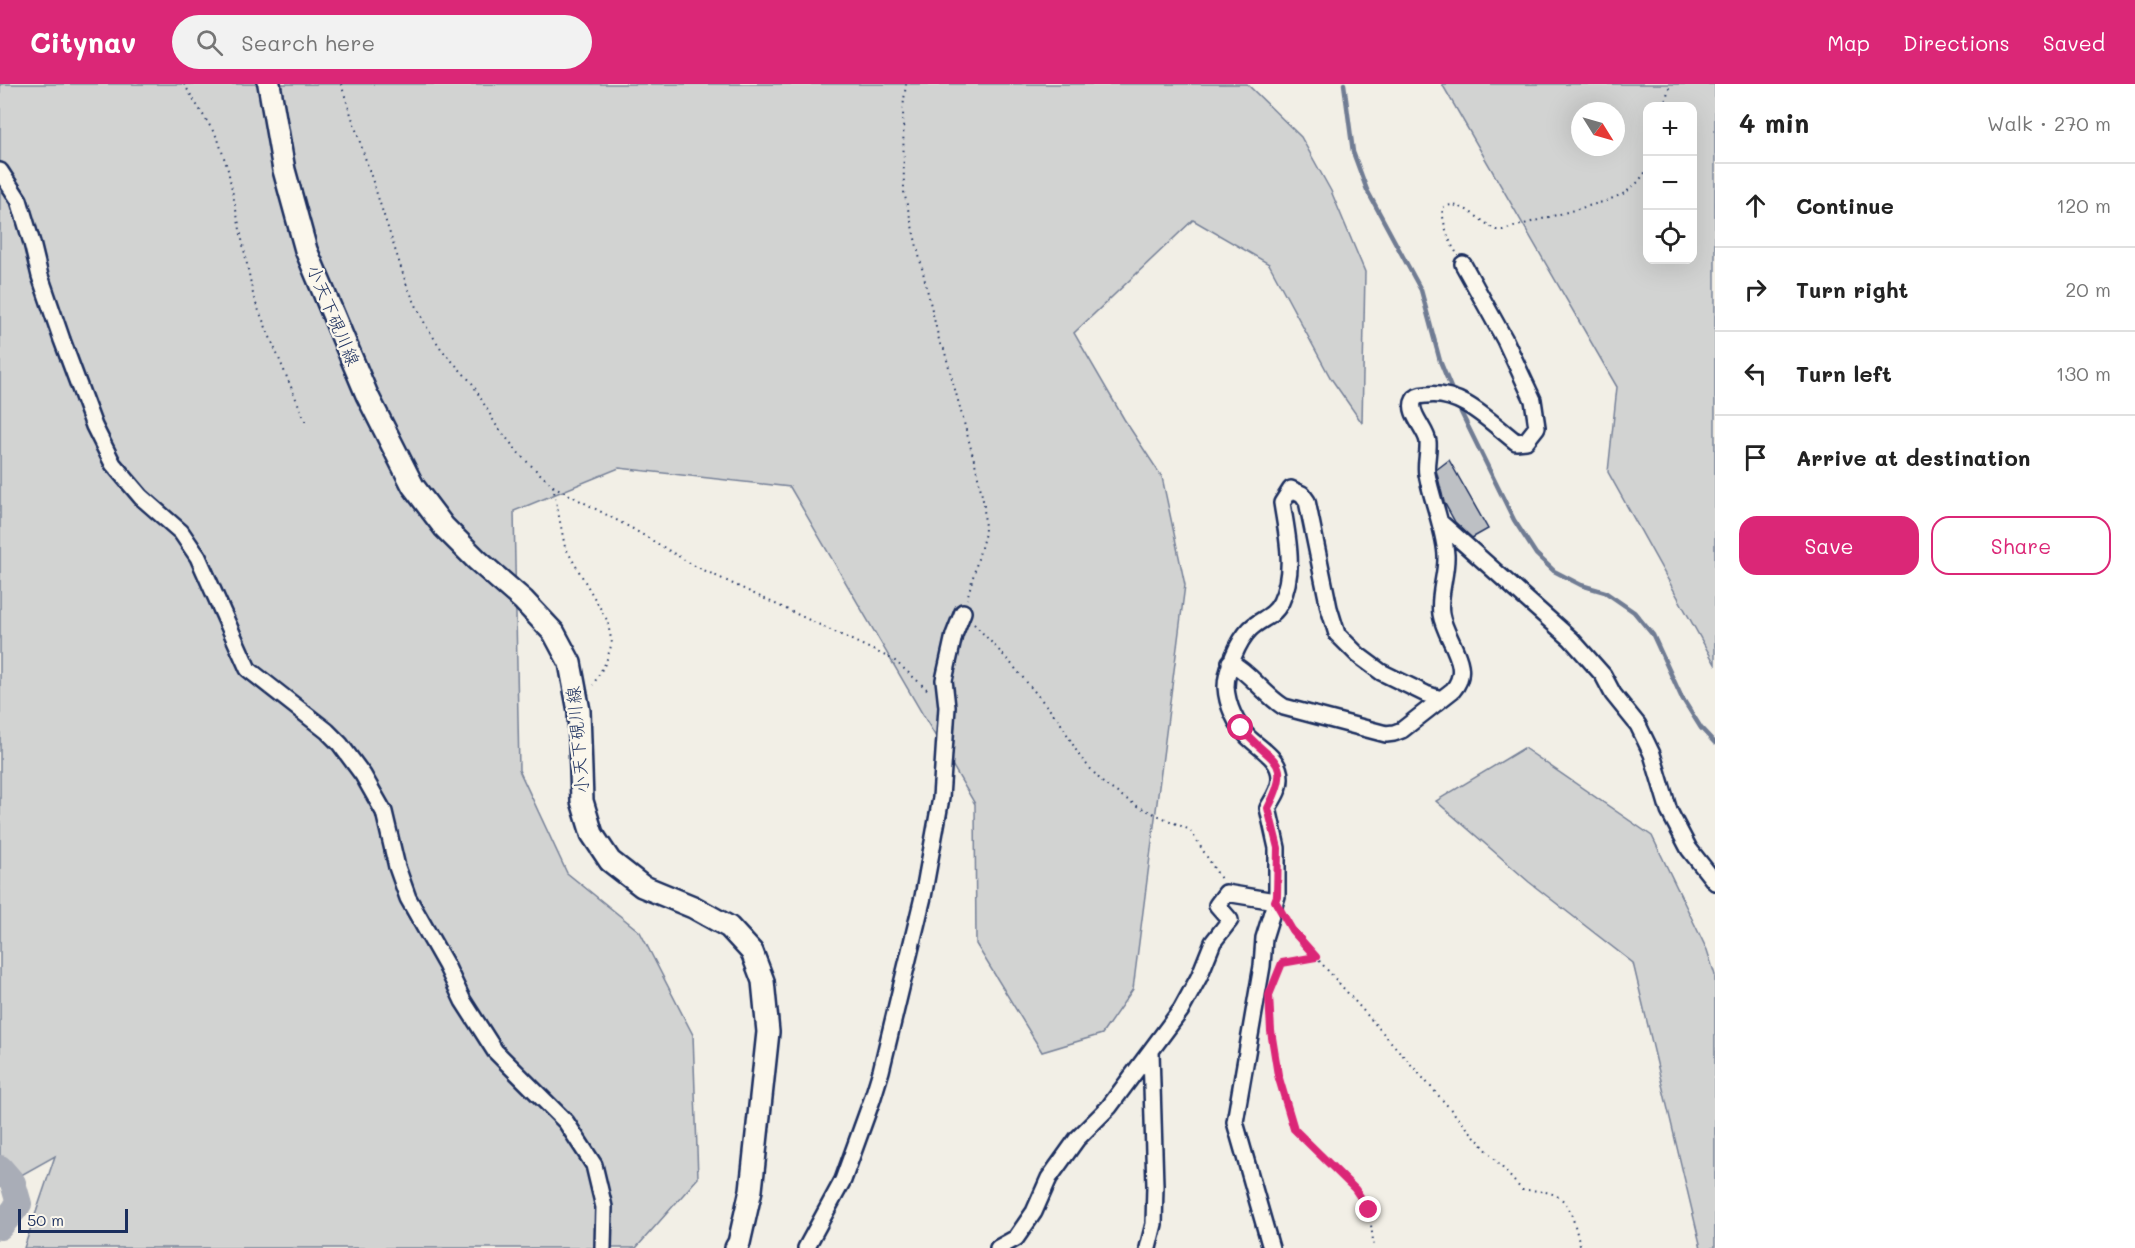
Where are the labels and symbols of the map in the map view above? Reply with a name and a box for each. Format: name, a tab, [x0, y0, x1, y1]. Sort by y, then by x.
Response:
north arrow	[1571, 102, 1625, 156]
street label: 小天下硯川線	[302, 261, 366, 369]
street label: 小天下硯川線	[560, 685, 594, 795]
route start	[1227, 714, 1253, 740]
route end	[1355, 1196, 1381, 1222]
scale bar	[18, 1206, 128, 1234]

